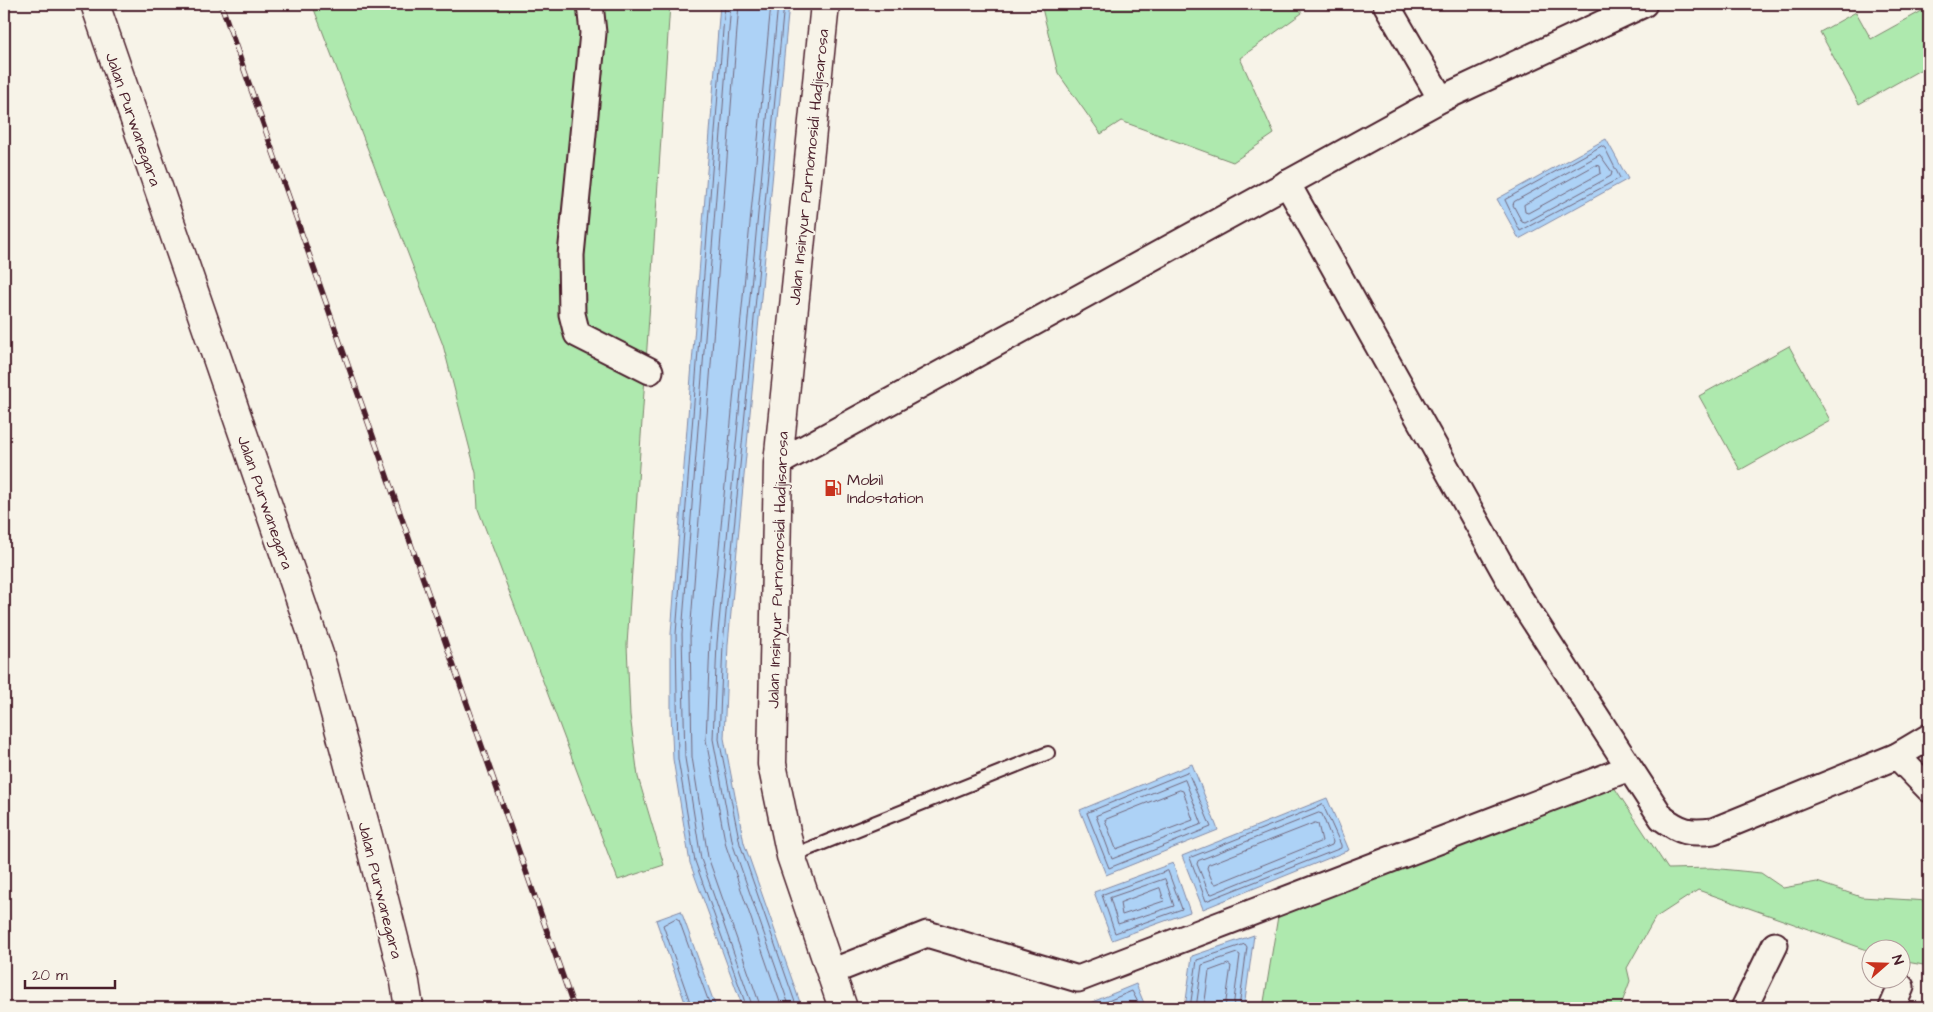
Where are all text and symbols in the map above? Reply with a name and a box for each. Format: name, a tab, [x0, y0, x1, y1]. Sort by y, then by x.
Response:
street label: Jalan Insinyur Purnomosidi Hadjisarosa	[784, 28, 835, 306]
street label: Jalan Purwanegara	[99, 50, 166, 189]
street label: Jalan Insinyur Purnomosidi Hadjisarosa	[762, 431, 795, 709]
street label: Jalan Purwanegara	[231, 433, 298, 572]
place label: Mobil Indostation	[847, 469, 923, 509]
fuel station icon: Mobil Indostation	[823, 478, 843, 498]
street label: Jalan Purwanegara	[351, 820, 408, 961]
north arrow	[1860, 940, 1910, 990]
text: N	[1886, 952, 1908, 968]
scale bar	[25, 957, 115, 989]
text: 20 m	[32, 965, 68, 986]

